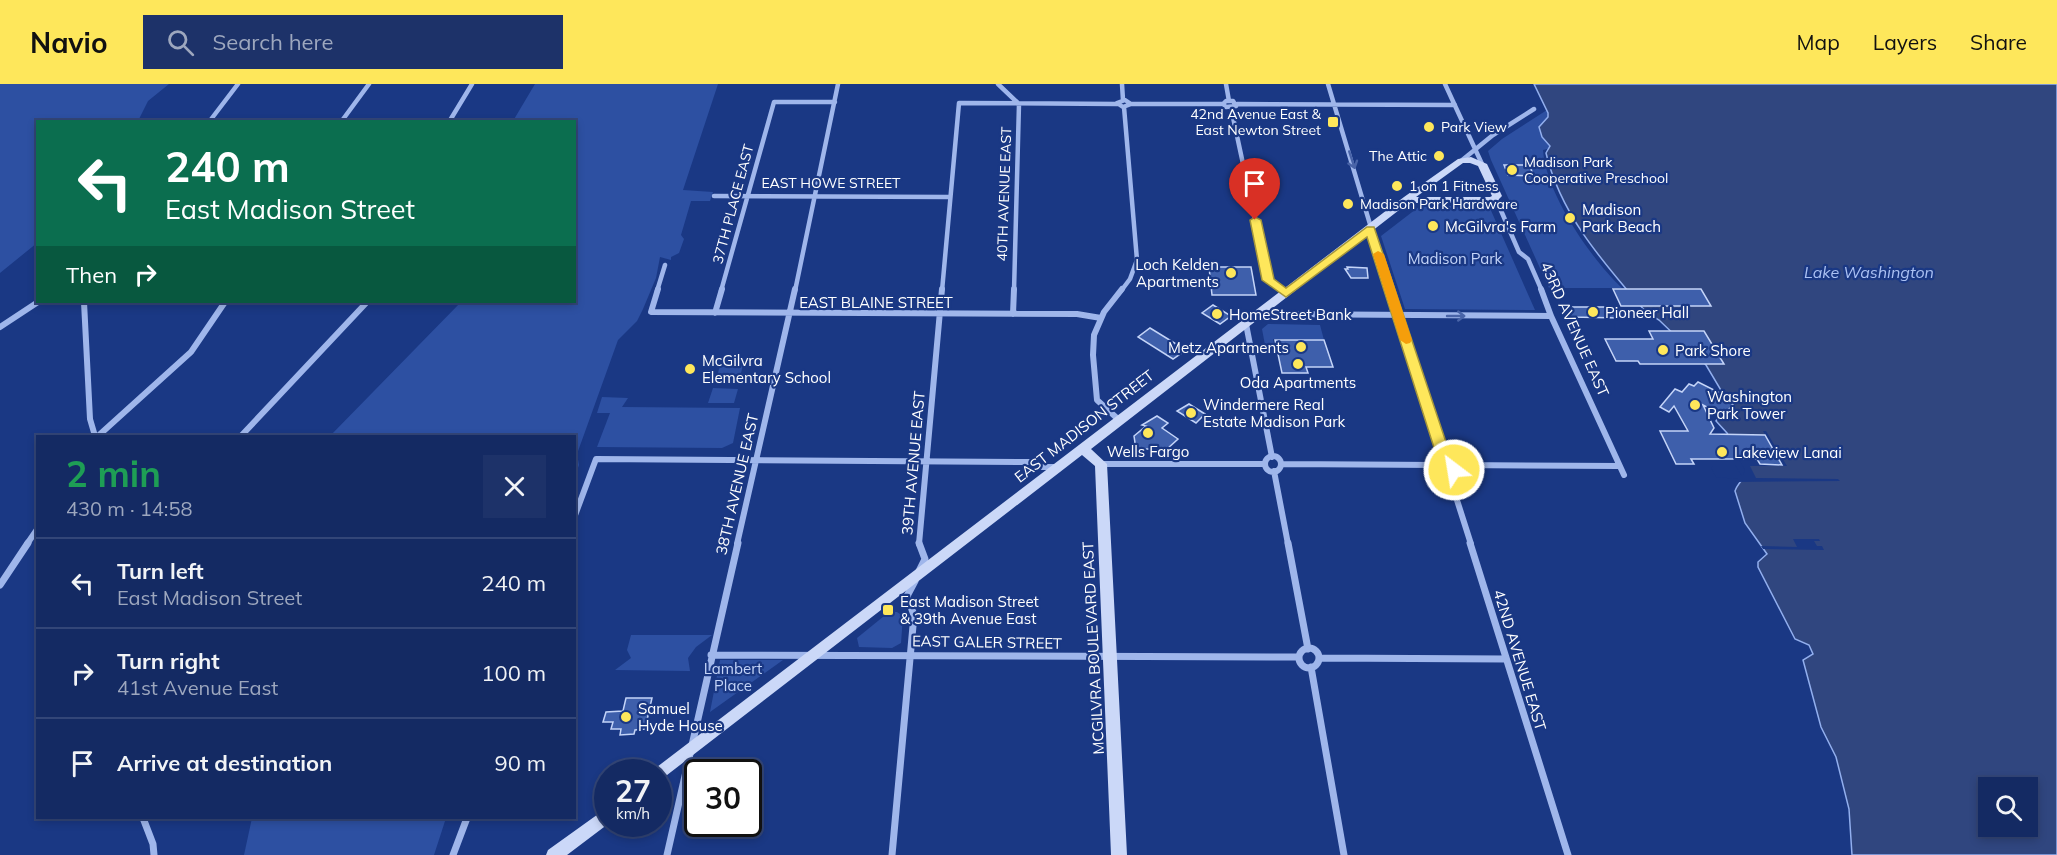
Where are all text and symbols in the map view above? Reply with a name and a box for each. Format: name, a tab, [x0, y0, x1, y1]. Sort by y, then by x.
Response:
search box	[143, 15, 563, 69]
text: Navio	[30, 25, 107, 60]
icon: search	[164, 26, 197, 59]
text: Search here	[212, 28, 333, 56]
text: Map	[1797, 29, 1840, 55]
text: Layers	[1873, 29, 1937, 55]
text: Share	[1970, 29, 2027, 55]
place label: 42nd Avenue East & East Newton Street	[1190, 105, 1322, 139]
marker: 42nd Avenue East & East Newton Street	[1326, 115, 1340, 129]
place label: Park View	[1441, 118, 1507, 136]
marker: Park View	[1422, 120, 1436, 134]
street label: 40TH AVENUE EAST	[993, 126, 1015, 262]
text: 240 m	[165, 140, 290, 193]
street label: 37TH PLACE EAST	[708, 142, 758, 266]
icon: left	[66, 144, 144, 222]
place label: The Attic	[1369, 147, 1427, 165]
marker: The Attic	[1432, 149, 1446, 163]
one-way arrow	[1347, 150, 1358, 169]
place label: Madison Park Cooperative Preschool	[1524, 153, 1668, 187]
pin	[1229, 158, 1280, 220]
marker: Madison Park Cooperative Preschool	[1505, 163, 1519, 177]
icon: arrive	[1238, 167, 1271, 200]
street label: EAST HOWE STREET	[761, 174, 901, 192]
place label: 1 on 1 Fitness	[1409, 177, 1499, 195]
marker: 1 on 1 Fitness	[1390, 179, 1404, 193]
text: East Madison Street	[165, 192, 415, 226]
place label: Madison Park Hardware	[1360, 195, 1518, 213]
marker: Madison Park Hardware	[1341, 197, 1355, 211]
place label: Madison Park Beach	[1582, 200, 1661, 236]
marker: Madison Park Beach	[1563, 211, 1577, 225]
place label: McGilvra's Farm	[1445, 217, 1556, 236]
marker: McGilvra's Farm	[1426, 219, 1440, 233]
park label: Madison Park	[1408, 249, 1503, 268]
place label: Loch Kelden Apartments	[1135, 255, 1219, 291]
icon: right	[129, 258, 162, 291]
street label: 43RD AVENUE EAST	[1537, 259, 1613, 399]
text: Then	[66, 261, 117, 289]
water label: Lake Washington	[1804, 262, 1934, 282]
marker: Loch Kelden Apartments	[1224, 266, 1238, 280]
street label: EAST BLAINE STREET	[799, 293, 953, 312]
place label: Pioneer Hall	[1605, 303, 1689, 322]
place label: HomeStreet Bank	[1229, 305, 1352, 324]
marker: Pioneer Hall	[1586, 305, 1600, 319]
marker: HomeStreet Bank	[1210, 307, 1224, 321]
one-way arrow	[1446, 310, 1466, 321]
place label: Metz Apartments	[1168, 338, 1289, 357]
marker: Metz Apartments	[1294, 340, 1308, 354]
place label: Park Shore	[1675, 341, 1751, 360]
marker: Park Shore	[1656, 343, 1670, 357]
place label: McGilvra Elementary School	[702, 351, 831, 387]
marker: Oda Apartments	[1291, 357, 1305, 371]
marker: McGilvra Elementary School	[683, 362, 697, 376]
street label: EAST MADISON STREET	[1010, 366, 1158, 486]
place label: Oda Apartments	[1240, 373, 1356, 392]
place label: Washington Park Tower	[1707, 387, 1792, 423]
street label: 39TH AVENUE EAST	[897, 390, 929, 536]
place label: Windermere Real Estate Madison Park	[1203, 395, 1346, 431]
marker: Washington Park Tower	[1688, 398, 1702, 412]
marker: Windermere Real Estate Madison Park	[1184, 406, 1198, 420]
street label: 38TH AVENUE EAST	[711, 411, 763, 557]
marker: Wells Fargo	[1141, 426, 1155, 440]
position arrow	[1422, 438, 1486, 502]
place label: Wells Fargo	[1107, 442, 1189, 461]
place label: Lakeview Lanai	[1734, 443, 1842, 462]
marker: Lakeview Lanai	[1715, 445, 1729, 459]
text: 2 min	[66, 451, 161, 496]
button: close	[483, 455, 546, 518]
text: 430 m · 14:58	[66, 496, 192, 521]
street label: MCGILVRA BOULEVARD EAST	[1078, 541, 1108, 755]
text: Turn left	[117, 557, 204, 585]
icon: left	[66, 567, 99, 600]
text: 240 m	[481, 569, 546, 597]
text: East Madison Street	[117, 585, 302, 610]
street label: 42ND AVENUE EAST	[1490, 587, 1550, 733]
place label: East Madison Street & 39th Avenue East	[900, 592, 1039, 628]
marker: East Madison Street & 39th Avenue East	[881, 603, 895, 617]
street label: EAST GALER STREET	[912, 631, 1062, 653]
text: Turn right	[117, 647, 220, 675]
icon: right	[66, 657, 99, 690]
text: 100 m	[481, 659, 546, 687]
park label: Lambert Place	[704, 659, 762, 695]
text: 41st Avenue East	[117, 675, 278, 700]
place label: Samuel Hyde House	[638, 699, 723, 735]
marker: Samuel Hyde House	[619, 710, 633, 724]
icon: arrive	[66, 747, 99, 780]
text: Arrive at destination	[117, 749, 332, 777]
text: 90 m	[495, 749, 546, 777]
speed limit sign: 30	[684, 759, 762, 837]
text: 27	[615, 772, 651, 810]
map controls	[1978, 777, 2038, 837]
button: search	[1978, 777, 2038, 837]
text: km/h	[616, 804, 650, 823]

